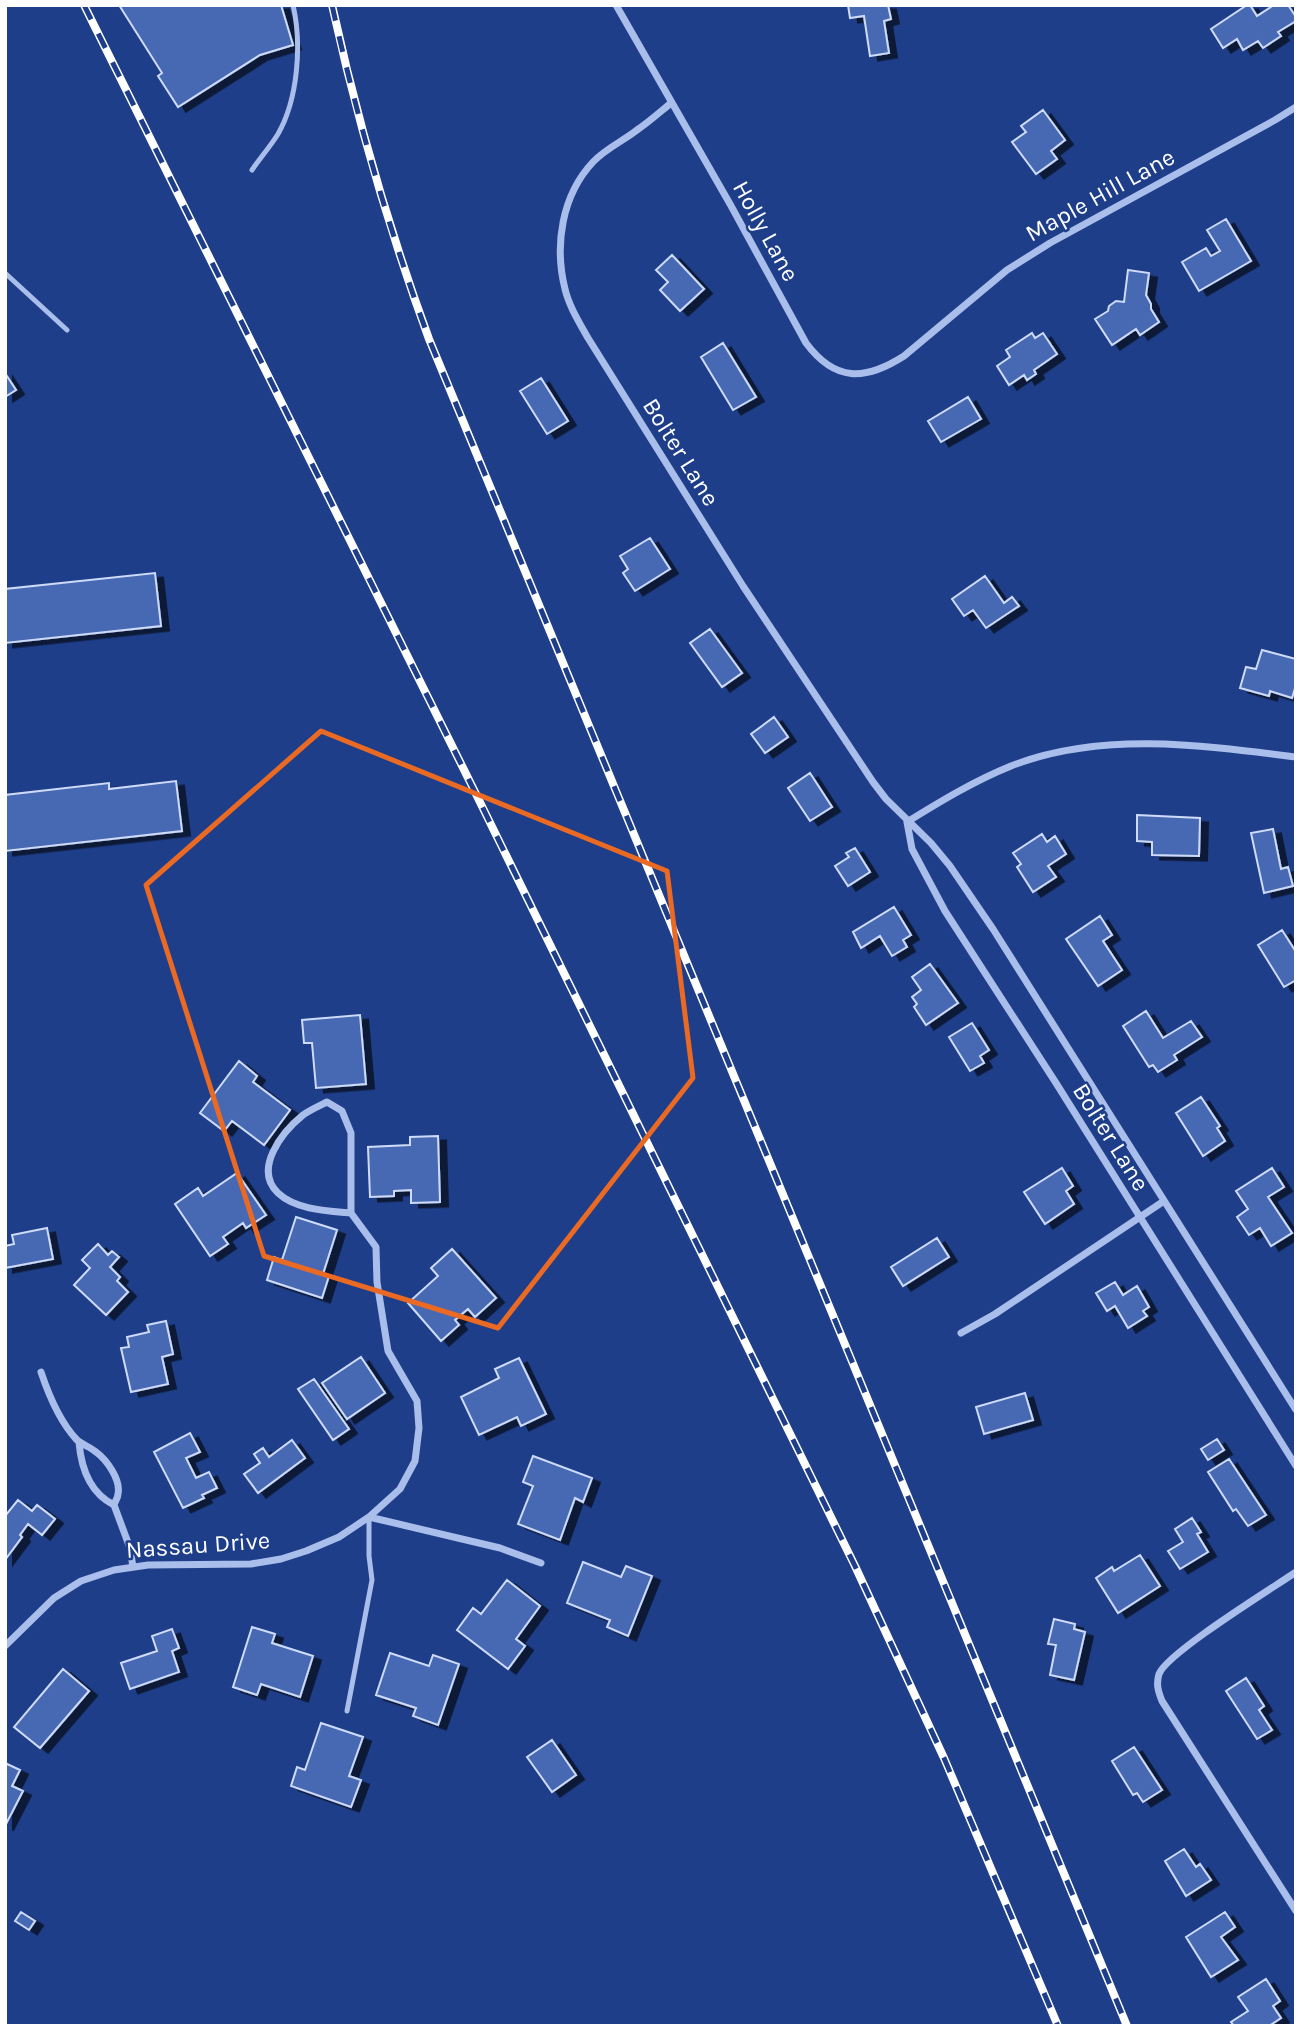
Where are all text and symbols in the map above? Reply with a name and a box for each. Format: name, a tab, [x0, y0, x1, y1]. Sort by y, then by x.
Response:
street label: Maple Hill Lane	[1021, 143, 1179, 247]
street label: Holly Lane	[727, 176, 805, 286]
street label: Bolter Lane	[637, 393, 725, 511]
street label: Bolter Lane	[1067, 1078, 1155, 1196]
street label: Nassau Drive	[125, 1526, 271, 1564]

